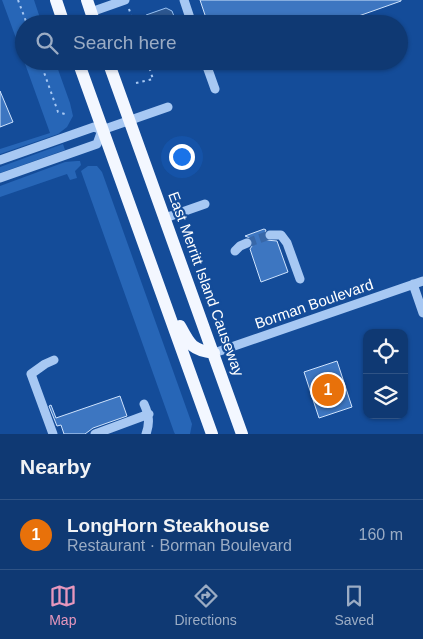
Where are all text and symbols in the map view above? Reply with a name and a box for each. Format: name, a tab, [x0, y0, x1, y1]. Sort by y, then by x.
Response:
search box	[15, 15, 408, 70]
icon: search	[33, 29, 61, 57]
text: Search here	[73, 32, 177, 53]
your location	[169, 144, 195, 170]
street label: East Merritt Island Causeway	[165, 189, 248, 379]
street label: Borman Boulevard	[252, 275, 375, 332]
map controls	[363, 329, 408, 419]
button: locate	[363, 329, 408, 374]
pin: 1	[312, 371, 344, 409]
button: layers	[363, 374, 408, 419]
text: Nearby	[20, 455, 91, 478]
text: LongHorn Steakhouse	[67, 515, 270, 536]
text: 1	[32, 526, 40, 543]
text: 160 m	[359, 526, 403, 543]
text: Restaurant · Borman Boulevard	[67, 537, 292, 554]
tab: Map	[49, 582, 77, 628]
tab: Directions	[175, 582, 237, 628]
tab: Saved	[334, 582, 374, 628]

